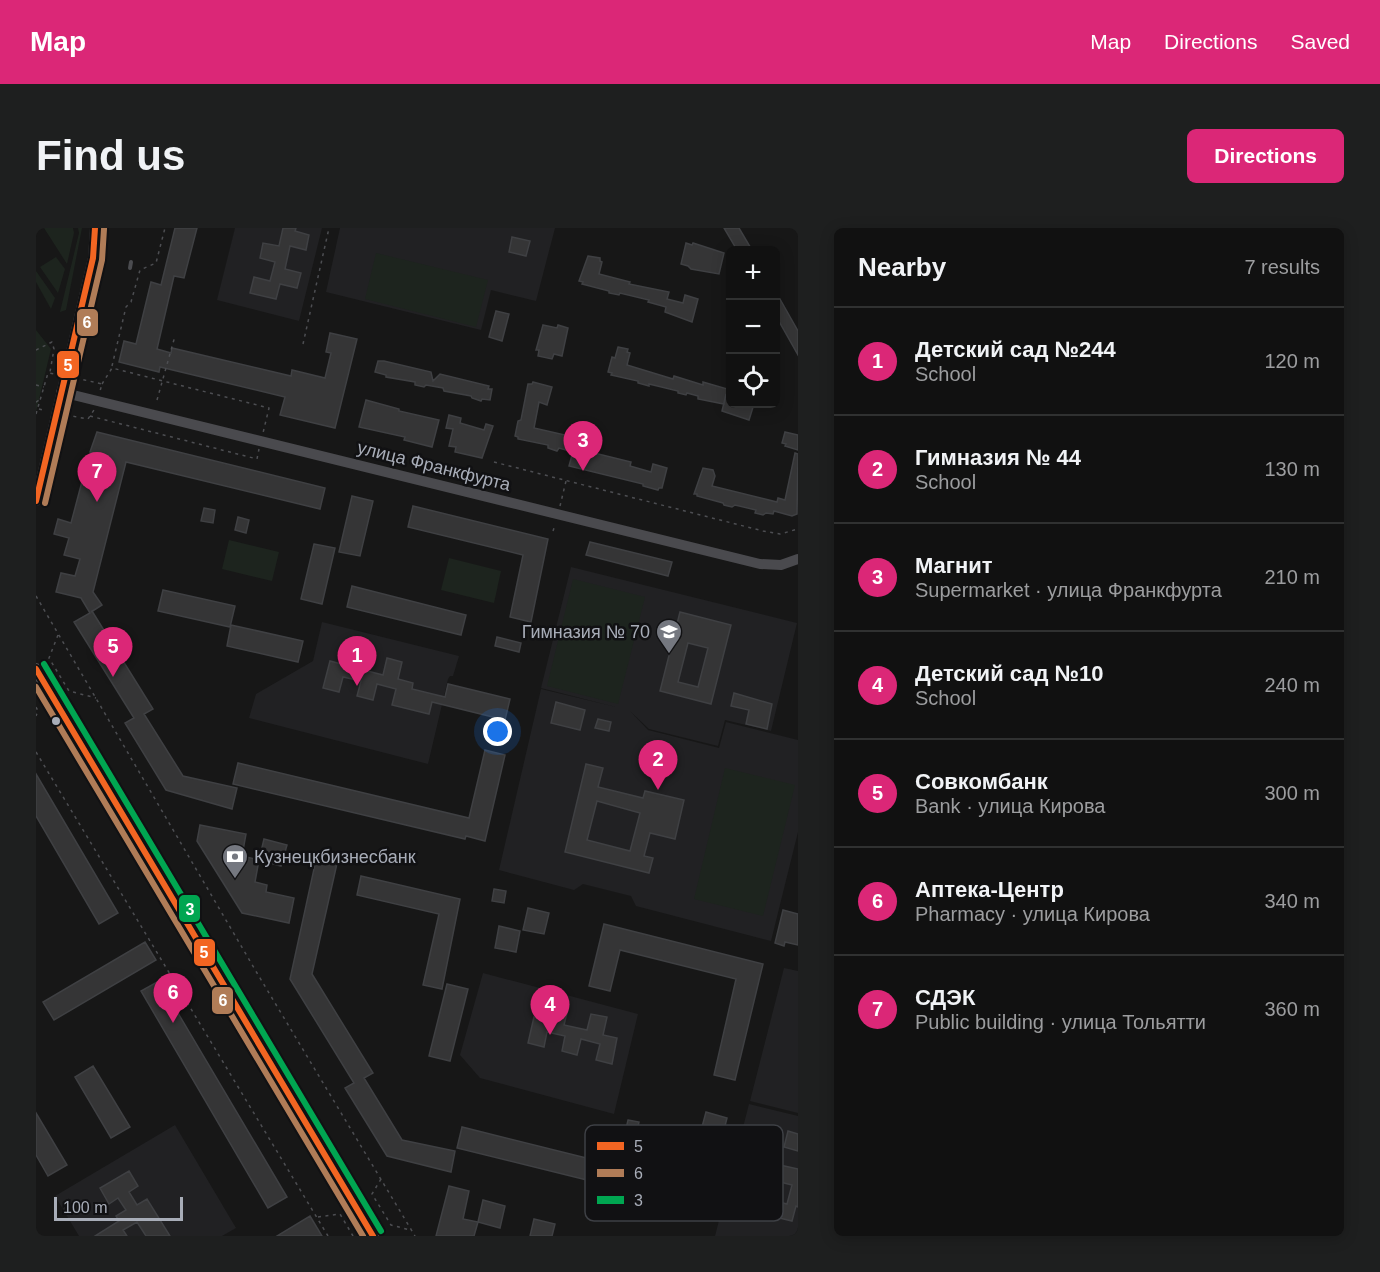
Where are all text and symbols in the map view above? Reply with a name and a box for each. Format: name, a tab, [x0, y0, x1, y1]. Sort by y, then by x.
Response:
text: Map	[30, 26, 86, 57]
text: Map	[1090, 30, 1131, 53]
text: Directions	[1164, 30, 1257, 53]
text: Saved	[1290, 30, 1350, 53]
button: Directions	[1187, 129, 1344, 183]
text: Find us	[36, 132, 185, 179]
map controls	[726, 246, 780, 408]
button: +	[726, 246, 780, 300]
text: Nearby	[858, 252, 946, 282]
text: 7 results	[1244, 256, 1320, 278]
button: −	[726, 300, 780, 354]
line badge: 6	[76, 308, 99, 337]
text: 6	[83, 314, 92, 331]
text: Детский сад №244	[915, 337, 1116, 362]
line badge: 5	[56, 350, 80, 379]
text: 1	[872, 350, 883, 372]
text: 120 m	[1264, 350, 1320, 372]
button: locate	[726, 354, 780, 408]
text: 5	[64, 357, 73, 374]
text: School	[915, 363, 976, 385]
pin: 3	[564, 422, 602, 471]
street label: улица Франкфурта	[355, 437, 514, 495]
text: Гимназия № 44	[915, 445, 1081, 470]
pin: 7	[78, 452, 116, 502]
text: 2	[872, 458, 883, 480]
text: 130 m	[1264, 458, 1320, 480]
text: School	[915, 471, 976, 493]
text: Магнит	[915, 553, 993, 578]
text: 3	[872, 566, 883, 588]
text: 210 m	[1264, 566, 1320, 588]
text: Supermarket · улица Франкфурта	[915, 579, 1222, 601]
school or university icon: Гимназия № 70	[654, 617, 684, 655]
place label: Гимназия № 70	[522, 622, 650, 642]
pin: 5	[94, 628, 133, 677]
pin: 1	[338, 636, 376, 686]
text: Детский сад №10	[915, 661, 1104, 686]
text: 4	[872, 674, 883, 696]
text: 240 m	[1264, 674, 1320, 696]
text: School	[915, 687, 976, 709]
unlabelled marker	[50, 715, 62, 727]
your location	[483, 717, 512, 746]
pin: 2	[638, 740, 678, 790]
text: Совкомбанк	[915, 769, 1048, 794]
text: 5	[872, 782, 883, 804]
text: 300 m	[1264, 782, 1320, 804]
text: Bank · улица Кирова	[915, 795, 1106, 817]
bank icon: Кузнецкбизнесбанк	[220, 842, 250, 880]
place label: Кузнецкбизнесбанк	[254, 847, 416, 867]
text: Аптека-Центр	[915, 877, 1064, 902]
text: 6	[872, 890, 883, 912]
text: 340 m	[1264, 890, 1320, 912]
line badge: 3	[178, 894, 201, 923]
text: 3	[186, 901, 195, 918]
text: Pharmacy · улица Кирова	[915, 903, 1150, 925]
line badge: 5	[193, 938, 216, 967]
text: 5	[200, 944, 209, 961]
pin: 6	[154, 974, 192, 1023]
text: СДЭК	[915, 985, 975, 1010]
line badge: 6	[211, 986, 234, 1015]
pin: 4	[530, 986, 570, 1035]
text: 6	[219, 992, 228, 1009]
text: 7	[872, 998, 883, 1020]
text: 360 m	[1264, 998, 1320, 1020]
text: Public building · улица Тольятти	[915, 1011, 1206, 1033]
legend	[585, 1125, 783, 1221]
text: 5	[634, 1138, 643, 1155]
text: 6	[634, 1165, 643, 1182]
text: 3	[634, 1192, 643, 1209]
scale bar	[54, 1194, 183, 1222]
text: 100 m	[63, 1199, 107, 1216]

